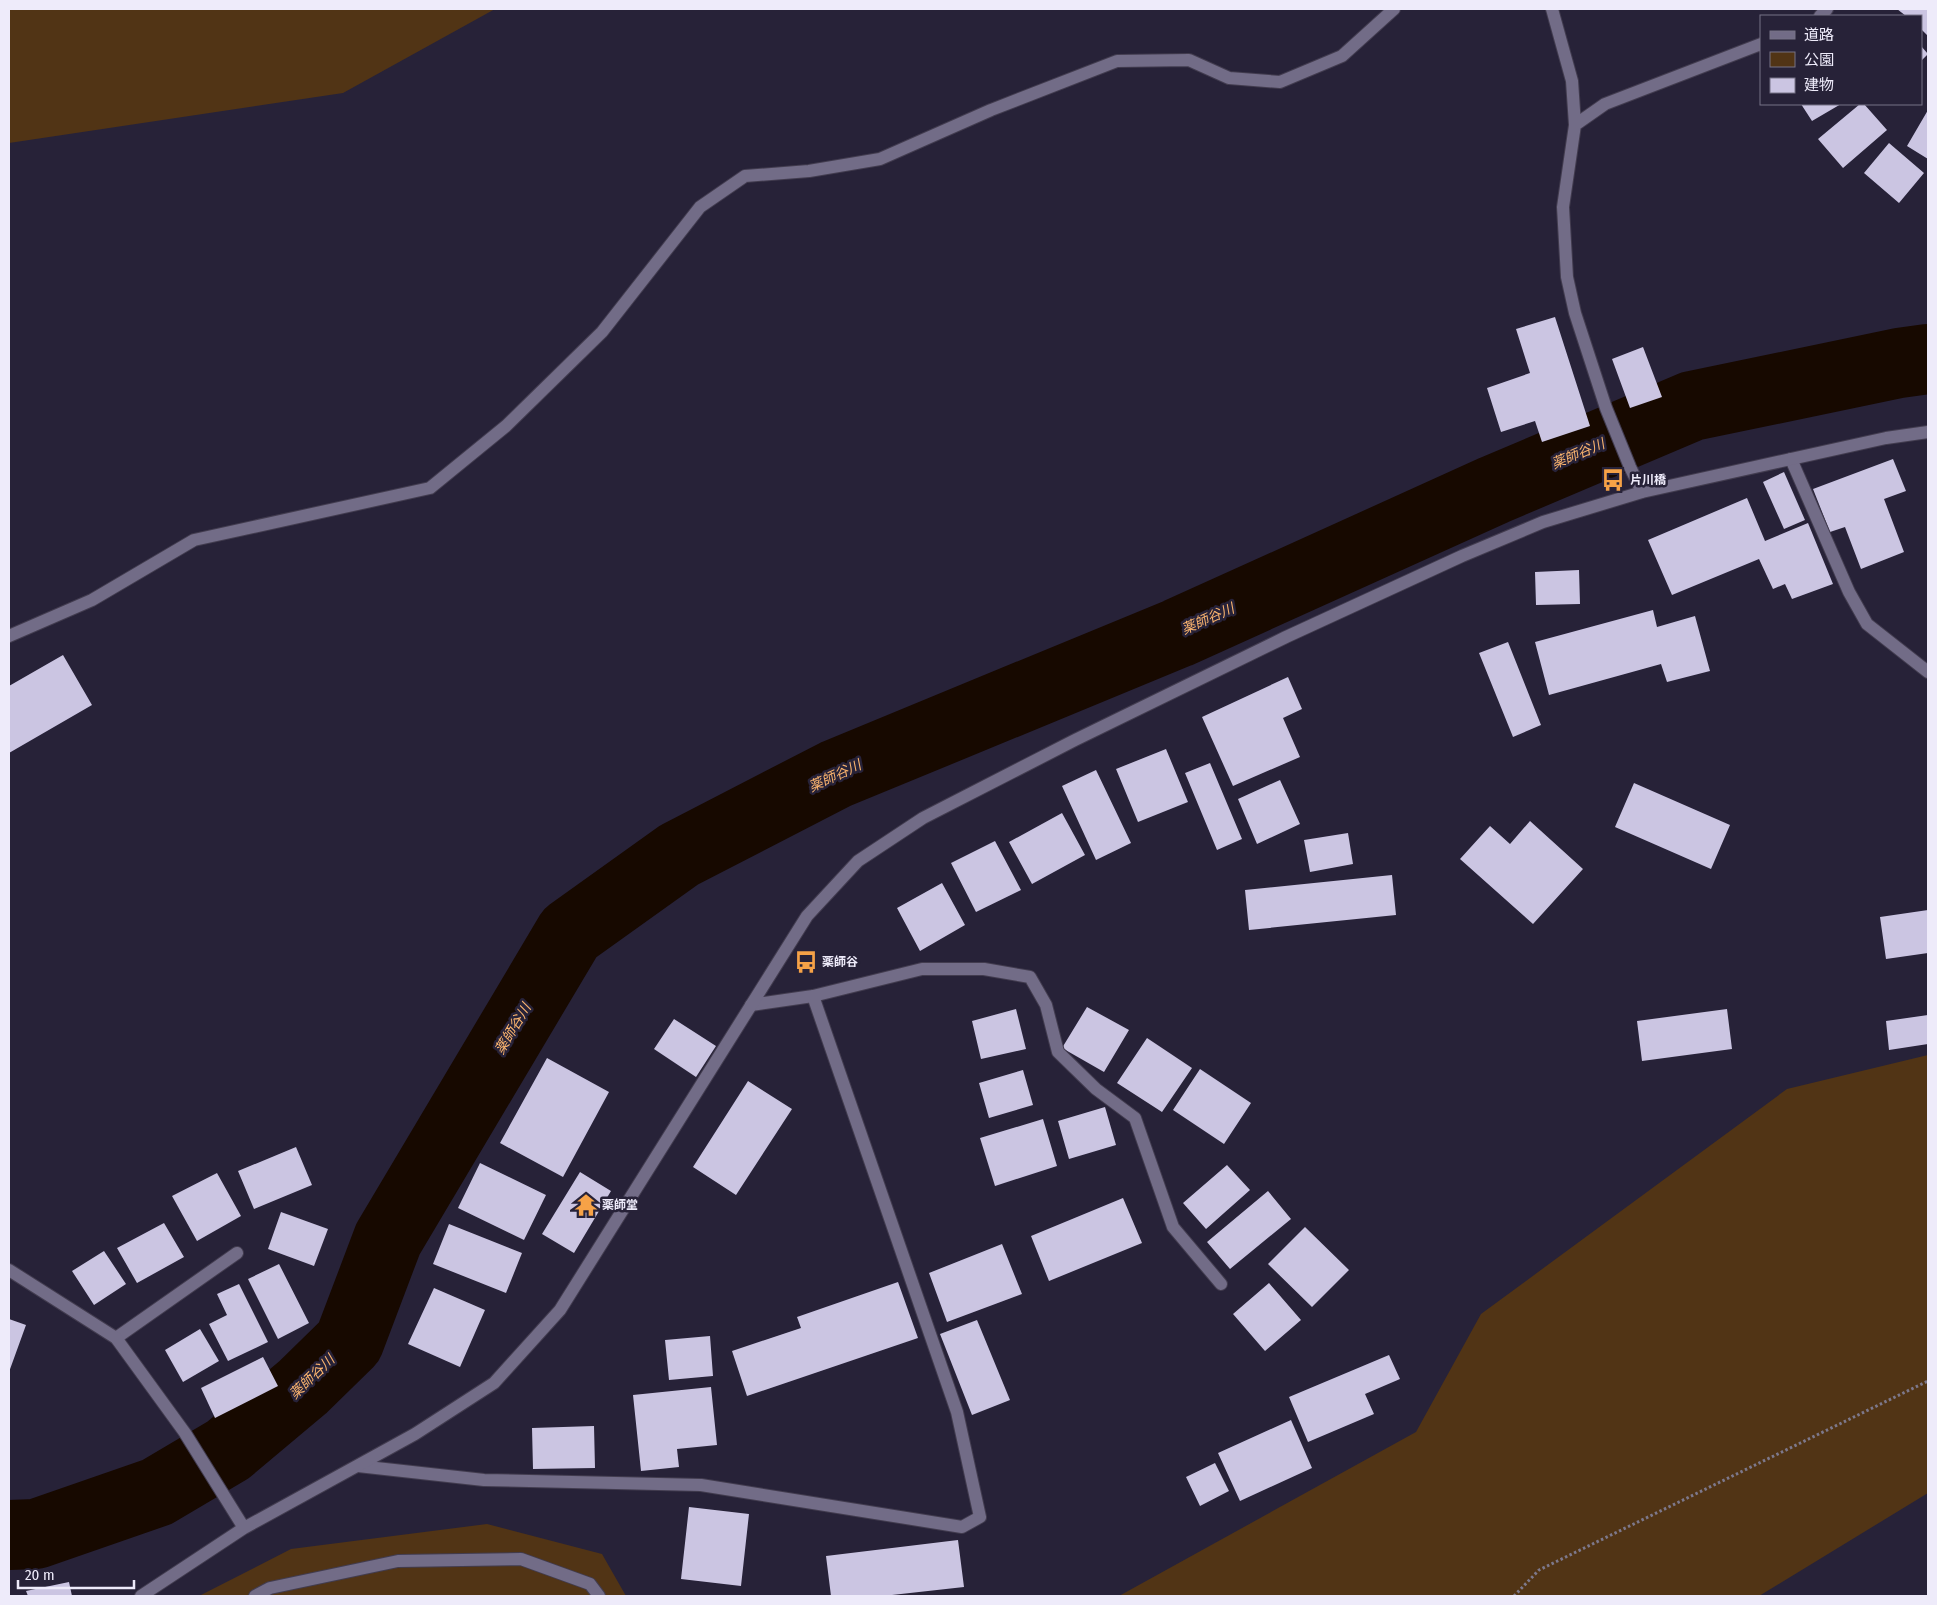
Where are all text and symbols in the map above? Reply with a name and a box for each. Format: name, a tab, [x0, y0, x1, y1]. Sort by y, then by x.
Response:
legend	[1760, 15, 1922, 105]
text: 道路	[1804, 26, 1834, 44]
text: 公園	[1804, 51, 1834, 69]
text: 建物	[1804, 76, 1834, 94]
water label: 薬師谷川	[1549, 434, 1609, 473]
bus stop icon: 片川橋	[1600, 467, 1626, 493]
place label: 片川橋	[1630, 473, 1667, 487]
water label: 薬師谷川	[1179, 599, 1239, 638]
water label: 薬師谷川	[806, 756, 866, 796]
bus stop icon: 薬師谷	[793, 949, 819, 975]
place label: 薬師谷	[822, 955, 858, 969]
water label: 薬師谷川	[491, 999, 536, 1057]
temple icon: 薬師堂	[573, 1192, 599, 1218]
place label: 薬師堂	[602, 1198, 638, 1212]
water label: 薬師谷川	[286, 1350, 339, 1403]
scale bar	[18, 1558, 134, 1590]
text: 20 m	[25, 1566, 55, 1584]

